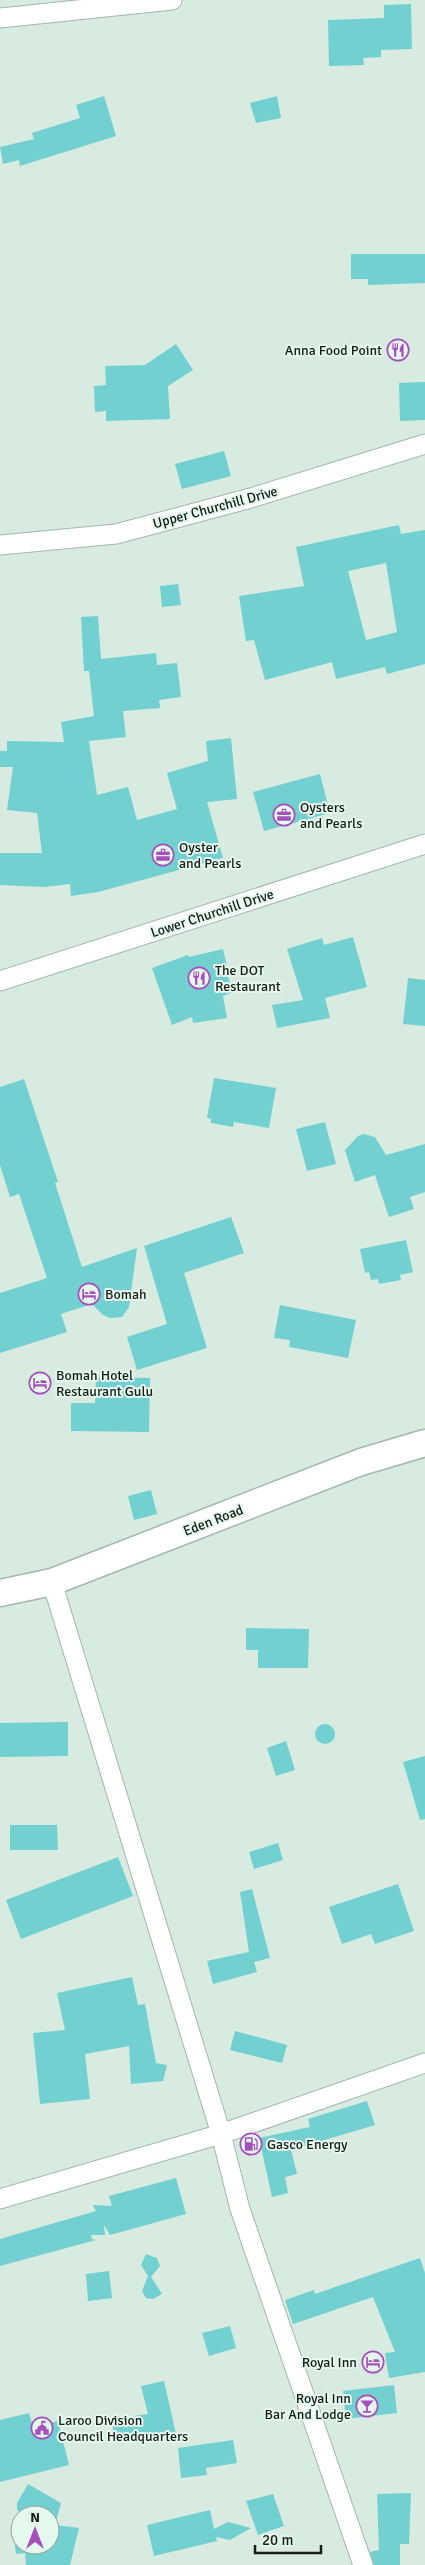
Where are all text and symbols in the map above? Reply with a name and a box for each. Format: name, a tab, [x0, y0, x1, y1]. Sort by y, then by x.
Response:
restaurant icon: Anna Food Point	[386, 338, 410, 362]
place label: Anna Food Point	[285, 342, 382, 359]
street label: Upper Churchill Drive	[151, 483, 279, 532]
place label: Oysters and Pearls	[300, 799, 362, 832]
office icon: Oysters and Pearls	[272, 803, 296, 827]
place label: Oyster and Pearls	[179, 839, 241, 872]
office icon: Oyster and Pearls	[151, 843, 175, 867]
street label: Lower Churchill Drive	[148, 886, 276, 941]
place label: The DOT Restaurant	[215, 962, 281, 995]
restaurant icon: The DOT Restaurant	[187, 966, 211, 990]
hotel icon: Bomah	[77, 1282, 101, 1306]
place label: Bomah	[105, 1286, 147, 1303]
place label: Bomah Hotel Restaurant Gulu	[56, 1367, 153, 1400]
hotel icon: Bomah Hotel Restaurant Gulu	[28, 1371, 52, 1395]
street label: Eden Road	[181, 1501, 246, 1540]
fuel station icon: Gasco Energy	[239, 2132, 263, 2156]
place label: Gasco Energy	[267, 2136, 348, 2153]
hotel icon: Royal Inn	[361, 2350, 385, 2374]
place label: Royal Inn	[302, 2354, 357, 2371]
place label: Royal Inn Bar And Lodge	[264, 2390, 351, 2423]
bar icon: Royal Inn Bar And Lodge	[355, 2394, 379, 2418]
place label: Laroo Division Council Headquarters	[58, 2412, 188, 2445]
public building icon: Laroo Division Council Headquarters	[30, 2416, 54, 2440]
north arrow	[10, 2505, 60, 2555]
text: N	[30, 2509, 40, 2526]
scale bar	[255, 2522, 321, 2554]
text: 20 m	[262, 2531, 293, 2549]

